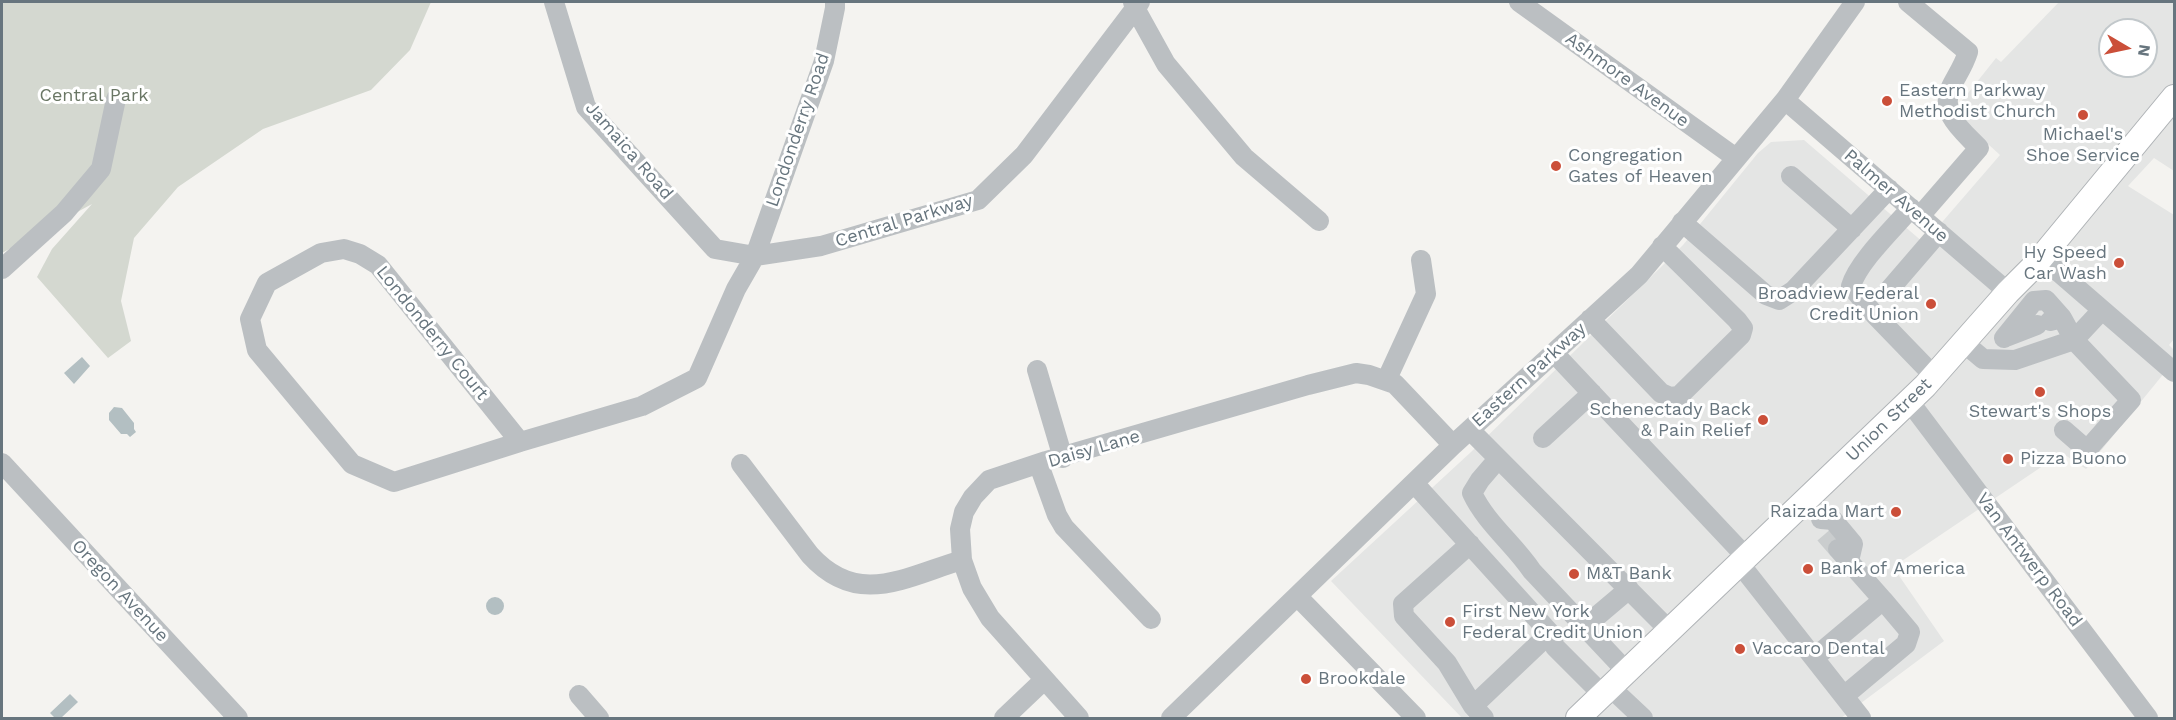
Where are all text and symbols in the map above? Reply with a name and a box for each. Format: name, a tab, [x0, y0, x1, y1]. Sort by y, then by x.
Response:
north arrow	[2098, 18, 2158, 78]
street label: Ashmore Avenue	[1561, 28, 1693, 132]
text: N	[2134, 43, 2155, 58]
street label: Londonderry Road	[762, 50, 834, 210]
place label: Eastern Parkway Methodist Church	[1899, 80, 2056, 122]
park label: Central Park	[40, 85, 148, 107]
marker: Eastern Parkway Methodist Church	[1880, 94, 1894, 108]
street label: Jamaica Road	[581, 98, 677, 204]
marker: Michael's Shoe Service	[2076, 108, 2090, 122]
place label: Michael's Shoe Service	[2026, 124, 2140, 166]
place label: Congregation Gates of Heaven	[1568, 145, 1712, 188]
street label: Palmer Avenue	[1839, 145, 1953, 247]
marker: Congregation Gates of Heaven	[1549, 159, 1563, 173]
street label: Central Parkway	[833, 190, 975, 252]
place label: Hy Speed Car Wash	[2024, 242, 2107, 284]
marker: Hy Speed Car Wash	[2112, 256, 2126, 270]
street label: Londonderry Court	[371, 262, 493, 404]
place label: Broadview Federal Credit Union	[1758, 283, 1919, 326]
marker: Broadview Federal Credit Union	[1924, 297, 1938, 311]
street label: Eastern Parkway	[1467, 318, 1591, 432]
street label: Union Street	[1842, 374, 1936, 466]
marker: Stewart's Shops	[2033, 385, 2047, 399]
place label: Schenectady Back & Pain Relief	[1590, 399, 1751, 442]
place label: Stewart's Shops	[1969, 401, 2111, 423]
marker: Schenectady Back & Pain Relief	[1756, 413, 1770, 427]
street label: Daisy Lane	[1045, 426, 1143, 472]
place label: Pizza Buono	[2020, 448, 2127, 470]
marker: Pizza Buono	[2001, 452, 2015, 466]
street label: Van Antwerp Road	[1972, 489, 2086, 631]
place label: Raizada Mart	[1770, 501, 1884, 523]
marker: Raizada Mart	[1889, 505, 1903, 519]
street label: Oregon Avenue	[67, 535, 173, 647]
place label: Bank of America	[1820, 558, 1965, 580]
marker: Bank of America	[1801, 562, 1815, 576]
place label: M&T Bank	[1586, 563, 1672, 585]
marker: M&T Bank	[1567, 567, 1581, 581]
place label: First New York Federal Credit Union	[1462, 601, 1643, 644]
marker: First New York Federal Credit Union	[1443, 615, 1457, 629]
place label: Vaccaro Dental	[1752, 638, 1885, 660]
marker: Vaccaro Dental	[1733, 642, 1747, 656]
place label: Brookdale	[1318, 668, 1406, 690]
marker: Brookdale	[1299, 672, 1313, 686]

